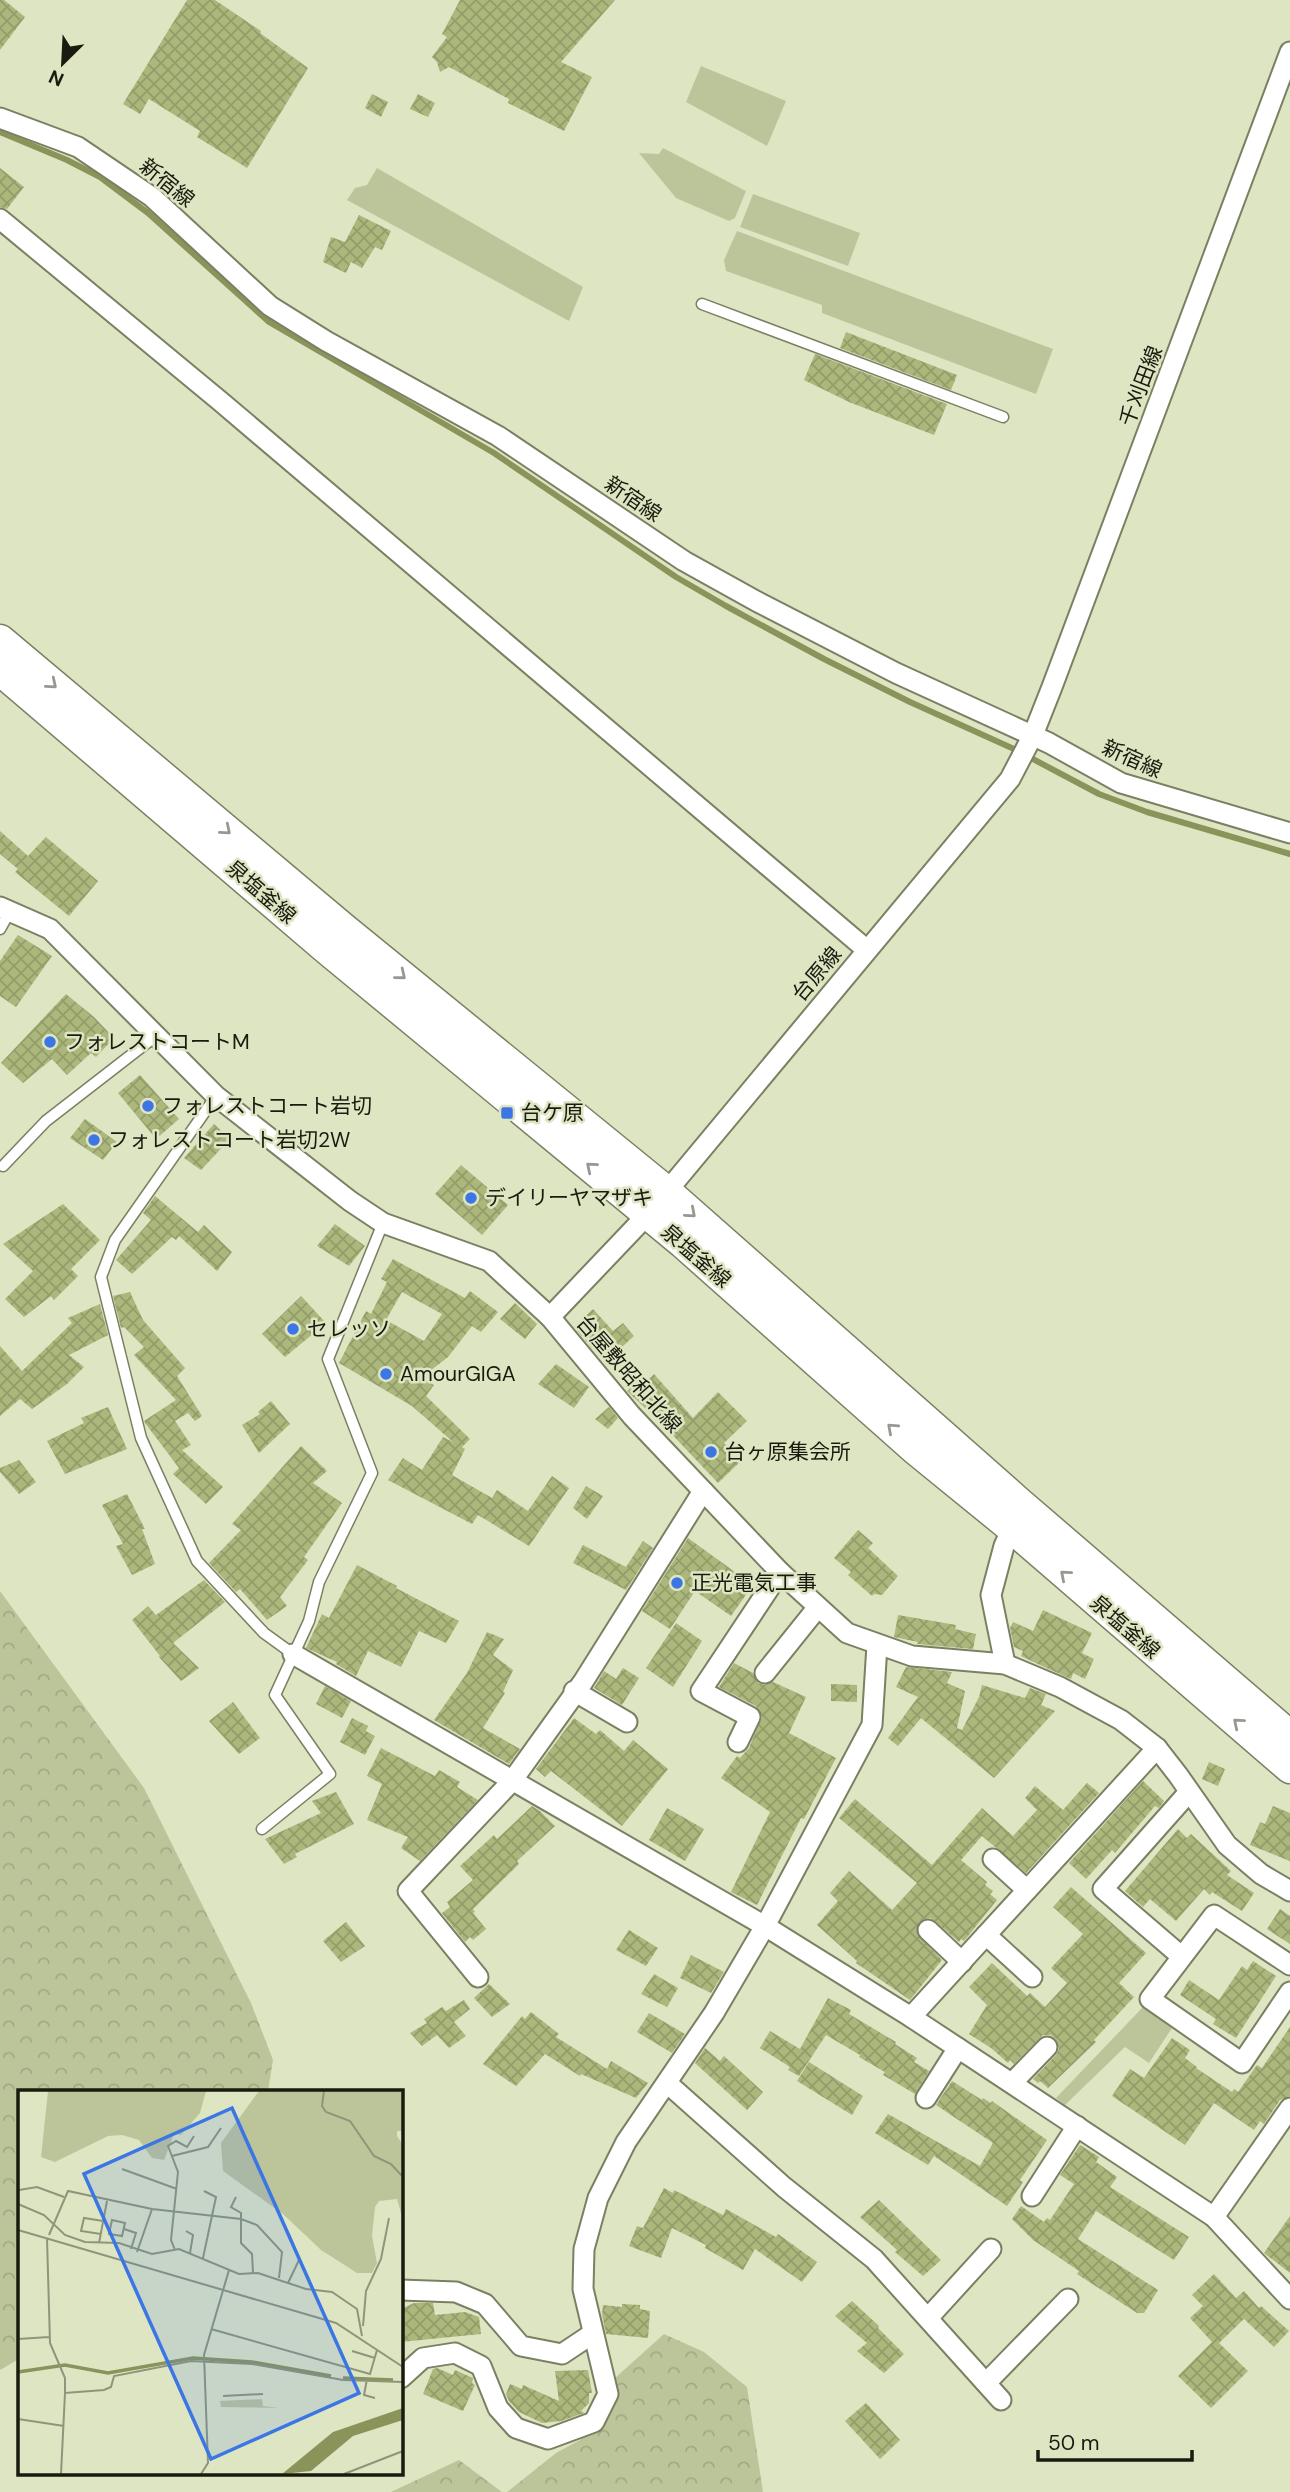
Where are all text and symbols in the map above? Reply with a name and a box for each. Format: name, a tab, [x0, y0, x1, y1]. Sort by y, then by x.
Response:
north arrow	[28, 28, 98, 98]
text: N	[45, 64, 68, 92]
street label: 新宿線	[134, 152, 200, 214]
street label: 千刈田線	[1113, 342, 1169, 430]
street label: 新宿線	[599, 470, 667, 528]
one-way arrow	[44, 676, 57, 688]
street label: 新宿線	[1098, 733, 1166, 785]
one-way arrow	[218, 822, 231, 834]
street label: 泉塩釜線	[220, 854, 302, 930]
street label: 台原線	[786, 941, 848, 1007]
one-way arrow	[393, 967, 406, 979]
place label: フォレストコートM	[64, 1028, 250, 1056]
marker: フォレストコートM	[42, 1034, 58, 1050]
place label: フォレストコート岩切	[162, 1092, 372, 1120]
marker: フォレストコート岩切	[140, 1098, 156, 1114]
place label: 台ケ原	[521, 1099, 584, 1127]
marker: 台ケ原	[499, 1105, 515, 1121]
place label: フォレストコート岩切2W	[108, 1126, 350, 1154]
marker: フォレストコート岩切2W	[86, 1132, 102, 1148]
one-way arrow	[586, 1162, 598, 1175]
place label: デイリーヤマザキ	[485, 1184, 653, 1212]
marker: デイリーヤマザキ	[463, 1190, 479, 1206]
one-way arrow	[683, 1205, 696, 1217]
street label: 泉塩釜線	[655, 1218, 737, 1294]
street label: 台屋敷昭和北線	[570, 1309, 688, 1439]
place label: セレッソ	[307, 1315, 391, 1343]
marker: セレッソ	[285, 1321, 301, 1337]
place label: AmourGIGA	[400, 1360, 516, 1388]
marker: AmourGIGA	[378, 1366, 394, 1382]
one-way arrow	[887, 1424, 900, 1437]
place label: 台ヶ原集会所	[725, 1438, 851, 1466]
marker: 台ヶ原集会所	[703, 1444, 719, 1460]
place label: 正光電気工事	[691, 1569, 817, 1597]
one-way arrow	[1061, 1571, 1074, 1583]
marker: 正光電気工事	[669, 1575, 685, 1591]
street label: 泉塩釜線	[1084, 1589, 1166, 1665]
one-way arrow	[1233, 1719, 1246, 1732]
inset map	[18, 2090, 402, 2474]
scale bar	[1038, 2418, 1192, 2462]
text: 50 m	[1048, 2429, 1099, 2457]

